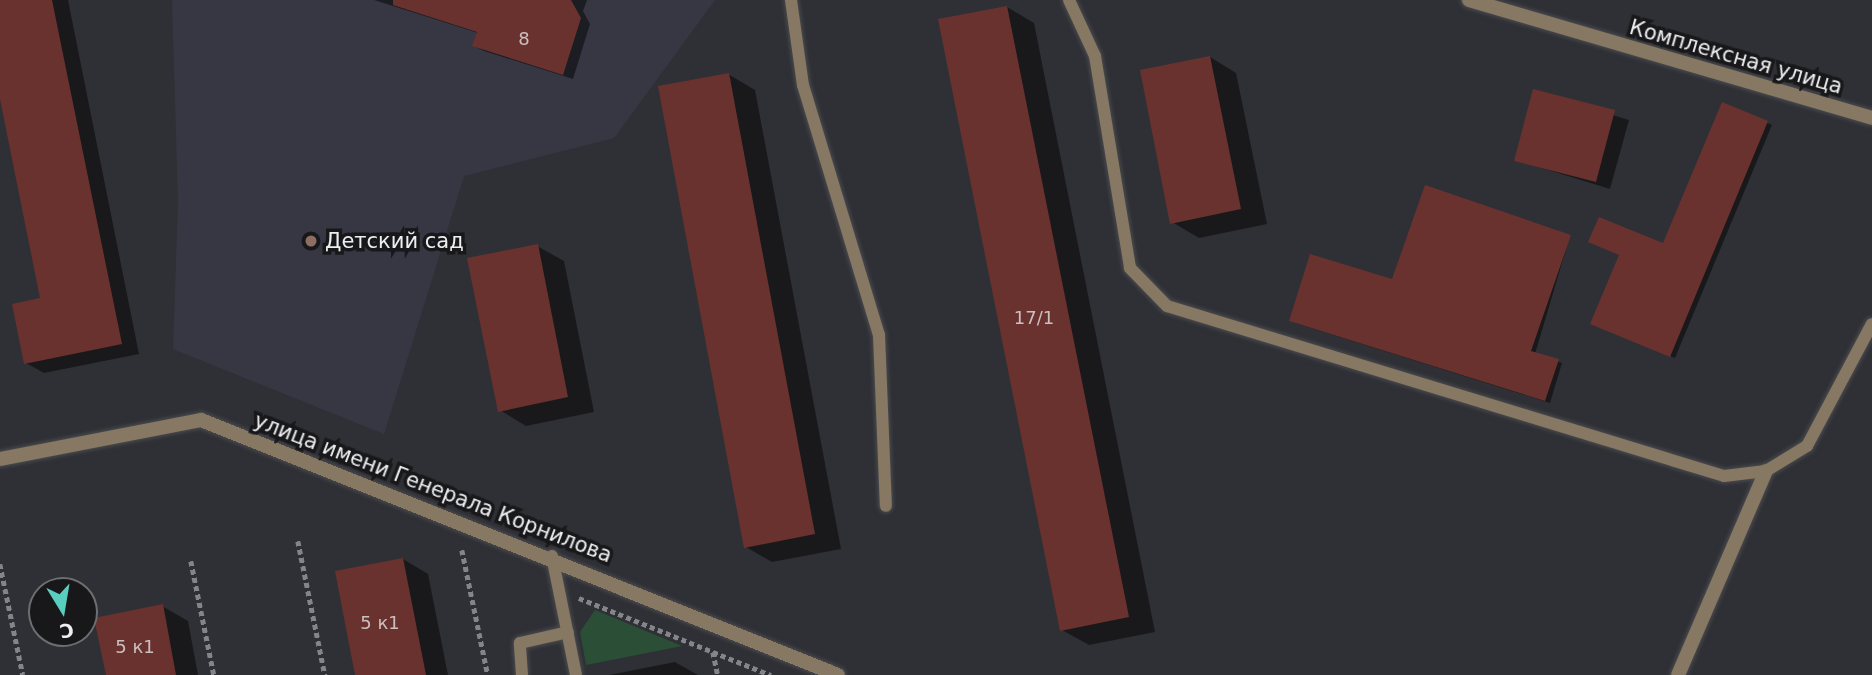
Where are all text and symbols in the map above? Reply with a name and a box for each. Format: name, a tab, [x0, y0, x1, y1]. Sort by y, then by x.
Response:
street label: Комплексная улица	[1627, 15, 1845, 99]
house number: 8	[518, 28, 530, 50]
place label: Детский сад	[325, 228, 464, 254]
marker: Детский сад	[303, 233, 319, 249]
house number: 17/1	[1014, 307, 1054, 329]
street label: улица имени Генерала Корнилова	[250, 408, 616, 568]
north arrow	[28, 577, 98, 647]
house number: 5 к1	[360, 612, 400, 634]
text: С	[58, 619, 76, 643]
house number: 5 к1	[115, 636, 155, 658]

